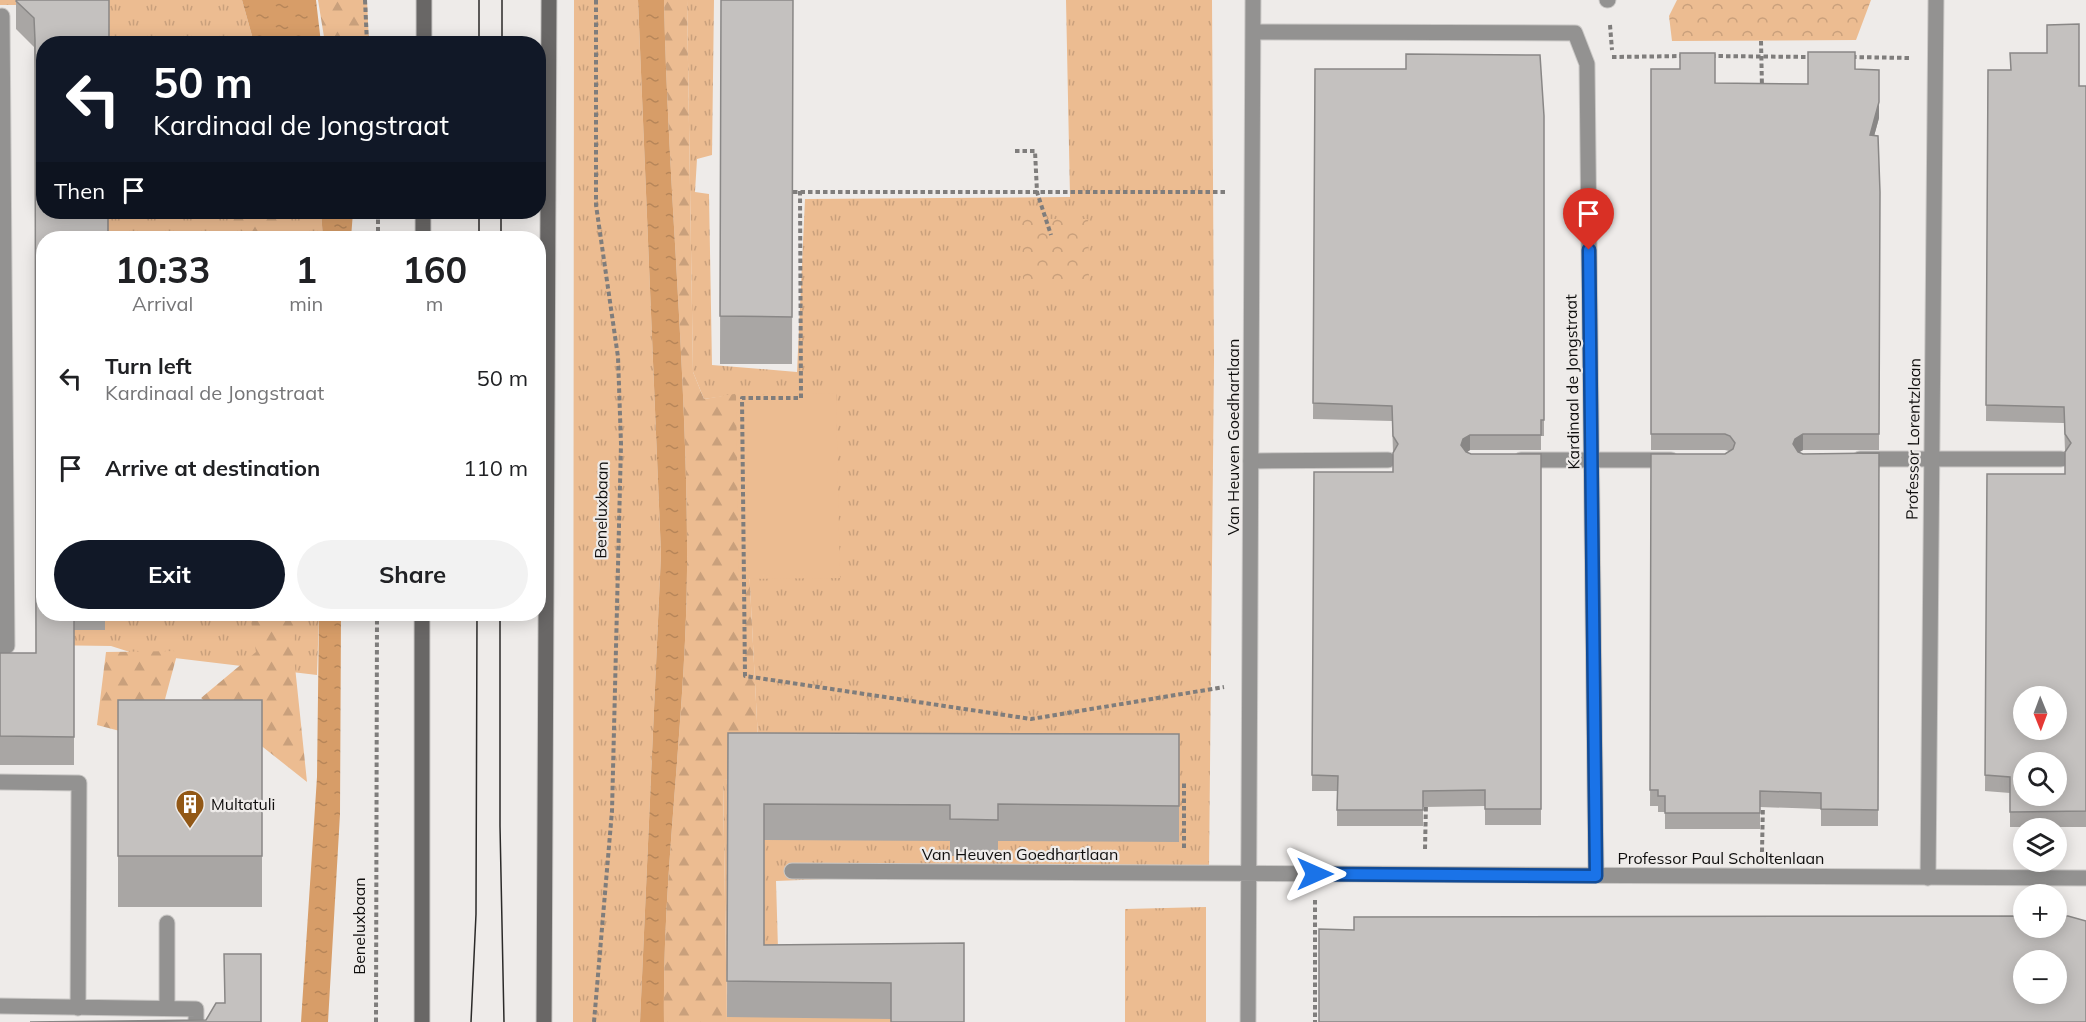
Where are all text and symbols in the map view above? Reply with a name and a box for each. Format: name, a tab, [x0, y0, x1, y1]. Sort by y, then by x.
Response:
text: 50 m	[153, 56, 253, 109]
icon: left	[54, 60, 132, 138]
text: Kardinaal de Jongstraat	[153, 108, 449, 142]
icon: arrive	[117, 174, 150, 207]
text: Then	[54, 177, 105, 205]
pin	[1563, 188, 1614, 250]
icon: arrive	[1572, 197, 1605, 230]
text: 10:33	[115, 247, 210, 292]
text: 1	[295, 247, 317, 292]
text: 160	[402, 247, 467, 292]
text: Arrival	[132, 291, 193, 316]
text: min	[289, 291, 323, 316]
text: m	[426, 291, 443, 316]
street label: Kardinaal de Jongstraat	[1560, 294, 1584, 470]
street label: Van Heuven Goedhartlaan	[1223, 339, 1243, 535]
text: Turn left	[105, 352, 192, 380]
street label: Professor Lorentzlaan	[1902, 358, 1924, 520]
icon: left	[54, 362, 87, 395]
text: 50 m	[477, 364, 528, 392]
text: Kardinaal de Jongstraat	[105, 380, 324, 405]
icon: arrive	[54, 452, 87, 485]
text: Arrive at destination	[105, 454, 320, 482]
text: 110 m	[463, 454, 528, 482]
street label: Beneluxbaan	[590, 461, 612, 559]
button: Exit	[54, 540, 285, 609]
button: Share	[297, 540, 528, 609]
north arrow	[2013, 686, 2067, 740]
map controls	[2013, 686, 2067, 1004]
button: search	[2013, 752, 2067, 806]
building icon: Multatuli	[174, 788, 206, 830]
place label: Multatuli	[211, 794, 275, 814]
button: layers	[2013, 818, 2067, 872]
position arrow	[1283, 842, 1347, 906]
street label: Van Heuven Goedhartlaan	[922, 844, 1118, 864]
street label: Professor Paul Scholtenlaan	[1618, 848, 1824, 868]
street label: Beneluxbaan	[349, 877, 369, 975]
button: +	[2013, 884, 2067, 938]
button: −	[2013, 950, 2067, 1004]

